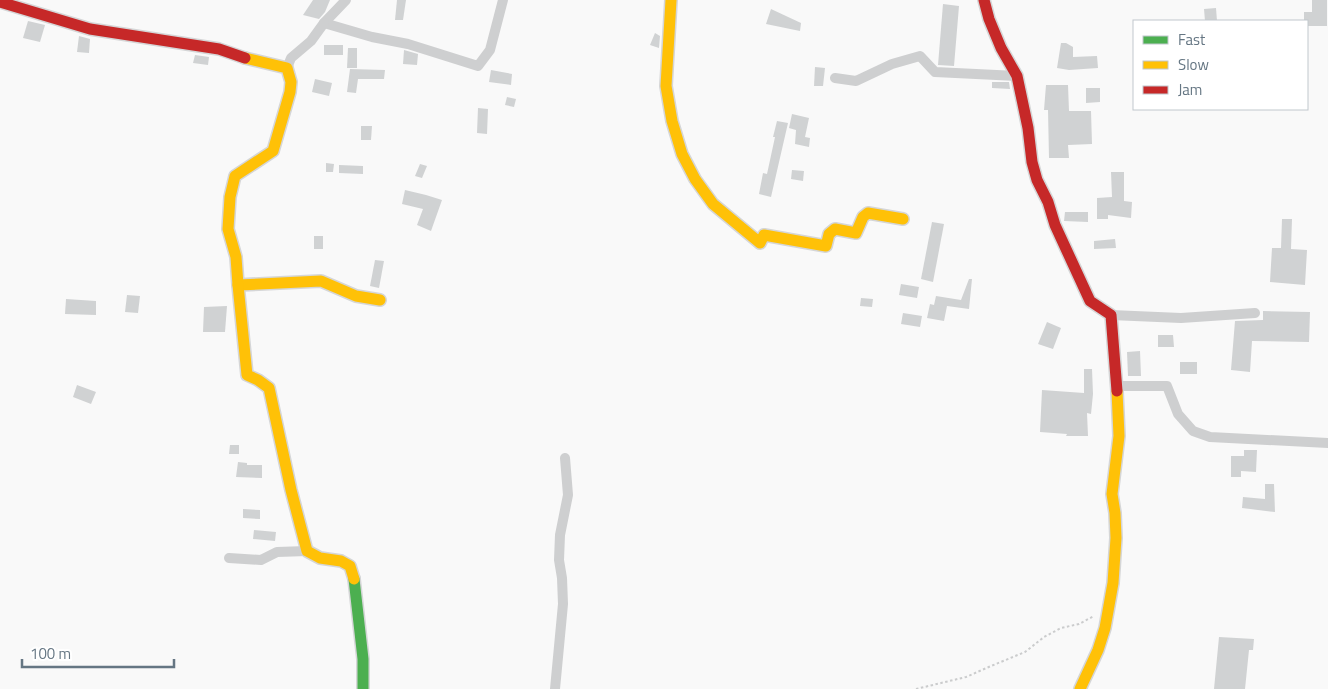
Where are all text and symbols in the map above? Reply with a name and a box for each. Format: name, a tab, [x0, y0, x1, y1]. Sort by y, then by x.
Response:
legend	[1133, 20, 1308, 110]
text: Fast	[1178, 28, 1206, 51]
text: Slow	[1178, 53, 1209, 76]
text: Jam	[1178, 78, 1202, 101]
scale bar	[22, 636, 175, 668]
text: 100 m	[30, 642, 71, 665]

